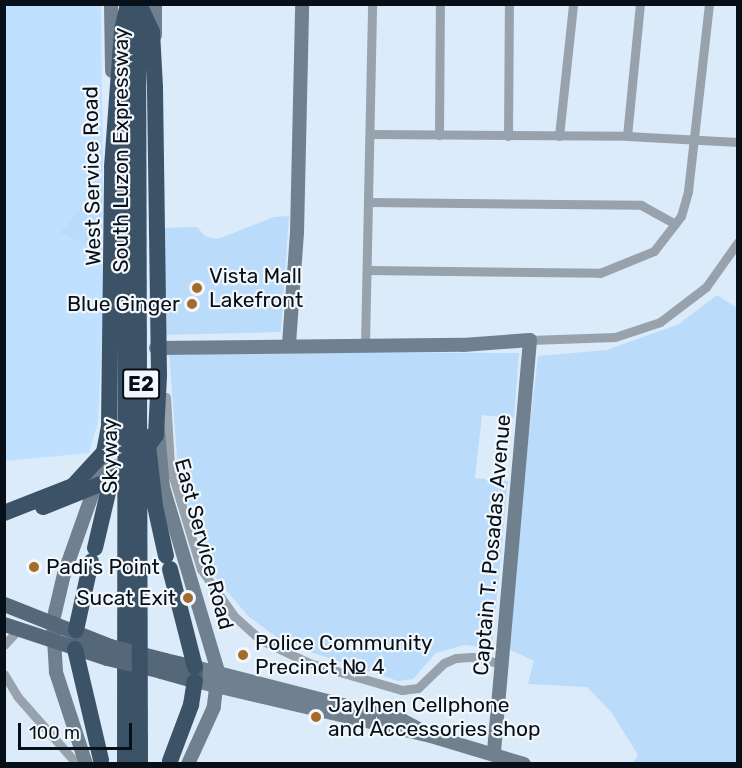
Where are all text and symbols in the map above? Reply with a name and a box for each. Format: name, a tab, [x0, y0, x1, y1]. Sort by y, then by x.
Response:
street label: South Luzon Expressway	[108, 27, 134, 273]
street label: West Service Road	[78, 86, 106, 266]
place label: Vista Mall Lakefront	[209, 263, 303, 313]
marker: Vista Mall Lakefront	[190, 281, 204, 295]
place label: Blue Ginger	[67, 291, 180, 317]
marker: Blue Ginger	[185, 297, 199, 311]
road number: E2	[122, 367, 160, 401]
street label: Captain T. Posadas Avenue	[468, 413, 516, 677]
street label: Skyway	[97, 419, 123, 493]
street label: East Service Road	[169, 456, 239, 632]
place label: Padi's Point	[46, 554, 160, 580]
marker: Padi's Point	[27, 560, 41, 574]
place label: Sucat Exit	[77, 585, 176, 611]
marker: Sucat Exit	[181, 591, 195, 605]
place label: Police Community Precinct № 4	[255, 630, 433, 680]
marker: Police Community Precinct № 4	[236, 648, 250, 662]
place label: Jaylhen Cellphone and Accessories shop	[328, 692, 541, 742]
marker: Jaylhen Cellphone and Accessories shop	[309, 710, 323, 724]
scale bar	[21, 711, 135, 749]
text: 100 m	[29, 722, 80, 744]

